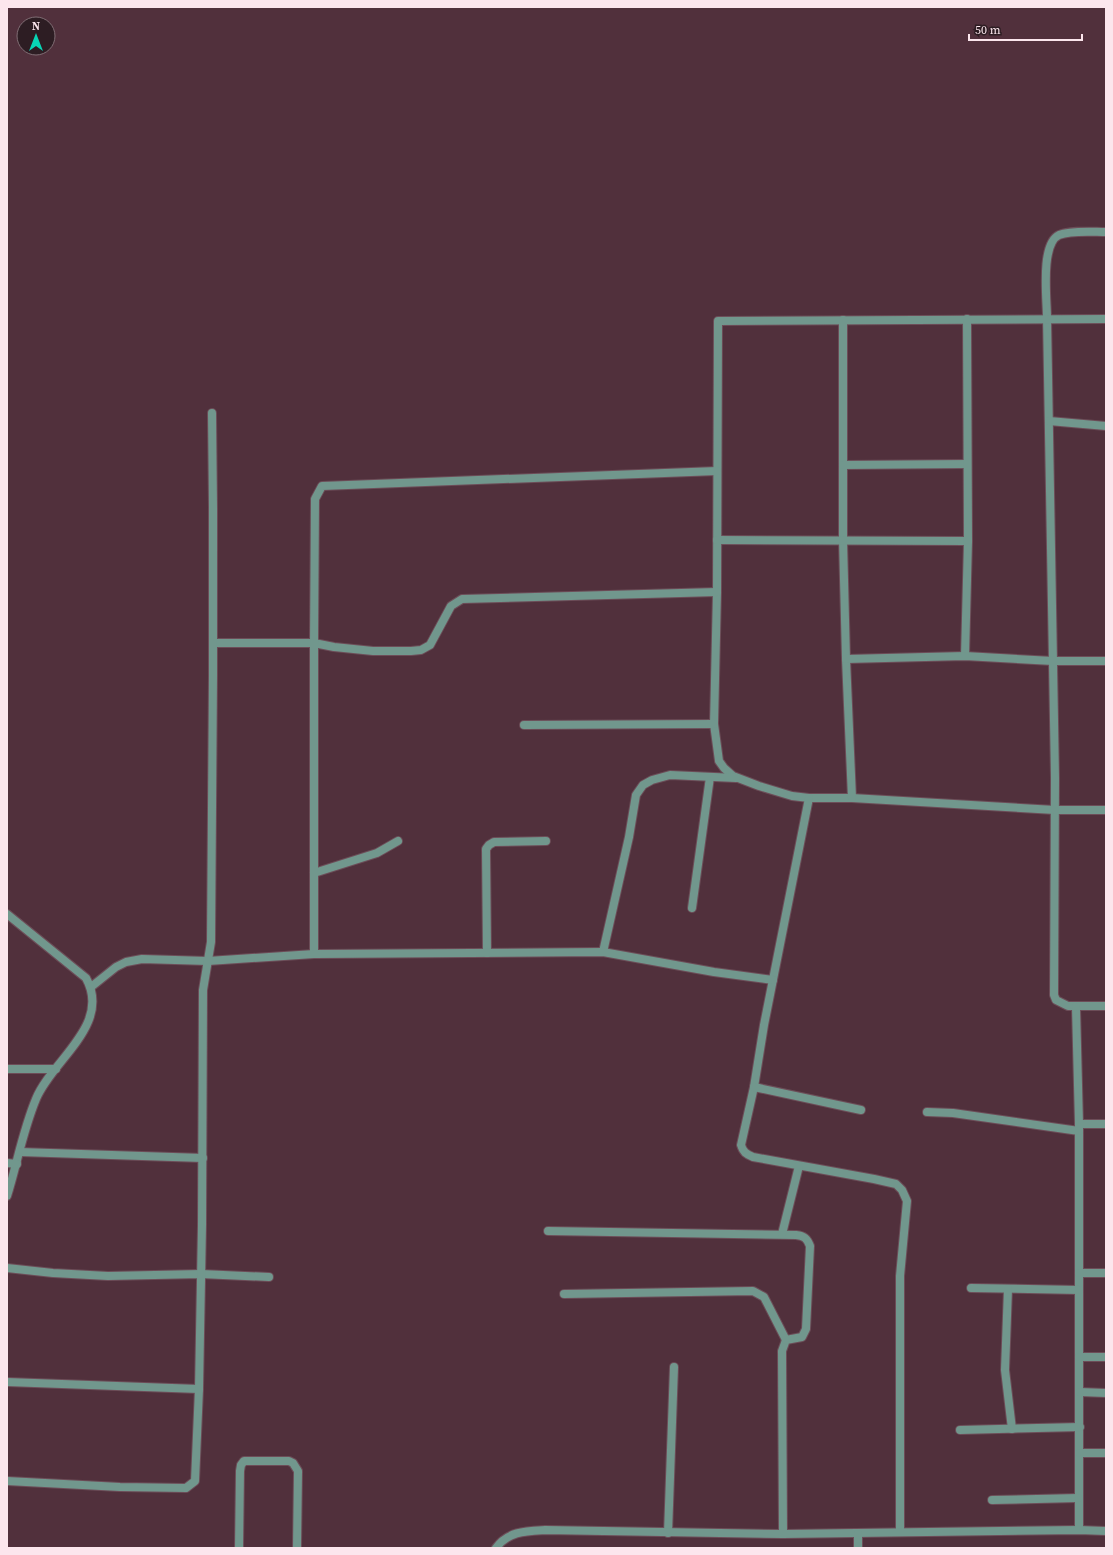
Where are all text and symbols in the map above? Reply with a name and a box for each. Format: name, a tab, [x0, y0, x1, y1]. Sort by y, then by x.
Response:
north arrow	[16, 16, 56, 56]
scale bar	[969, 16, 1082, 42]
text: N	[32, 19, 40, 34]
text: 50 m	[975, 22, 1001, 38]

